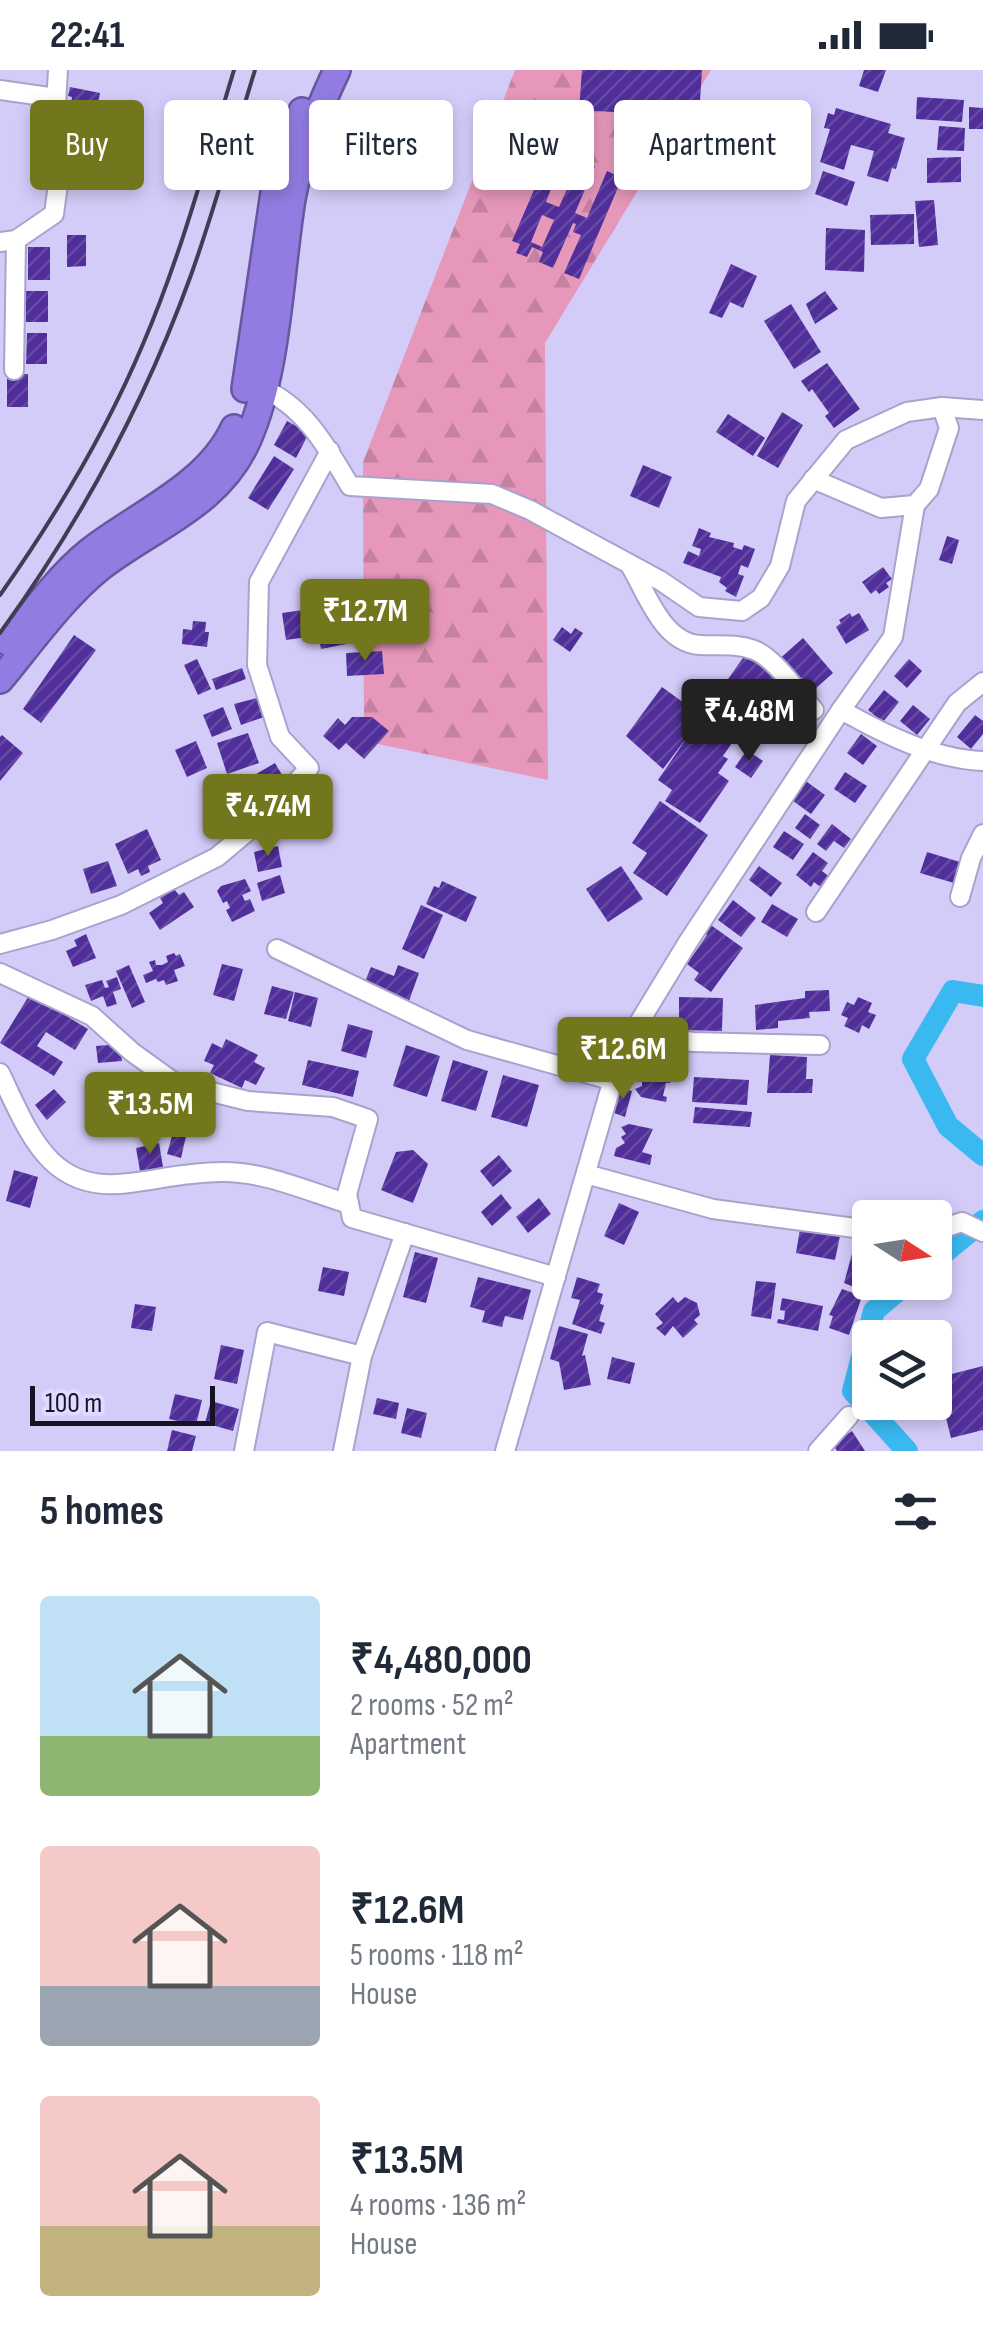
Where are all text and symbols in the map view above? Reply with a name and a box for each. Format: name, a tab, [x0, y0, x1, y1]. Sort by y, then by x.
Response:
text: 22:41	[50, 13, 124, 58]
chip: Buy	[30, 100, 144, 190]
chip: Rent	[164, 100, 289, 190]
chip: Filters	[309, 100, 453, 190]
chip: New	[473, 100, 594, 190]
chip: Apartment	[614, 100, 811, 190]
pin: ₹12.7M	[284, 579, 446, 664]
text: ₹12.7M	[322, 592, 408, 631]
pin: ₹4.48M	[668, 679, 830, 764]
text: ₹4.48M	[704, 692, 794, 731]
pin: ₹4.74M	[187, 774, 349, 859]
text: ₹4.74M	[225, 787, 311, 826]
pin: ₹12.6M	[542, 1017, 704, 1102]
text: ₹12.6M	[579, 1030, 667, 1069]
pin: ₹13.5M	[69, 1072, 231, 1157]
text: ₹13.5M	[107, 1085, 193, 1124]
north arrow	[852, 1200, 952, 1300]
map controls	[852, 1200, 952, 1420]
button: layers	[852, 1320, 952, 1420]
scale bar	[30, 1381, 215, 1426]
text: 100 m	[45, 1387, 102, 1420]
icon: filters	[888, 1484, 943, 1539]
text: 5 homes	[40, 1486, 164, 1537]
text: ₹4,480,000	[350, 1635, 532, 1686]
icon: home	[120, 1636, 240, 1756]
text: 2 rooms · 52 m²	[350, 1686, 514, 1725]
text: Apartment	[350, 1725, 466, 1764]
text: ₹12.6M	[350, 1885, 464, 1936]
icon: home	[120, 1886, 240, 2006]
text: 5 rooms · 118 m²	[350, 1936, 524, 1975]
text: House	[350, 1975, 417, 2014]
text: ₹13.5M	[350, 2135, 464, 2186]
icon: home	[120, 2136, 240, 2256]
text: 4 rooms · 136 m²	[350, 2186, 526, 2225]
text: House	[350, 2225, 417, 2264]

